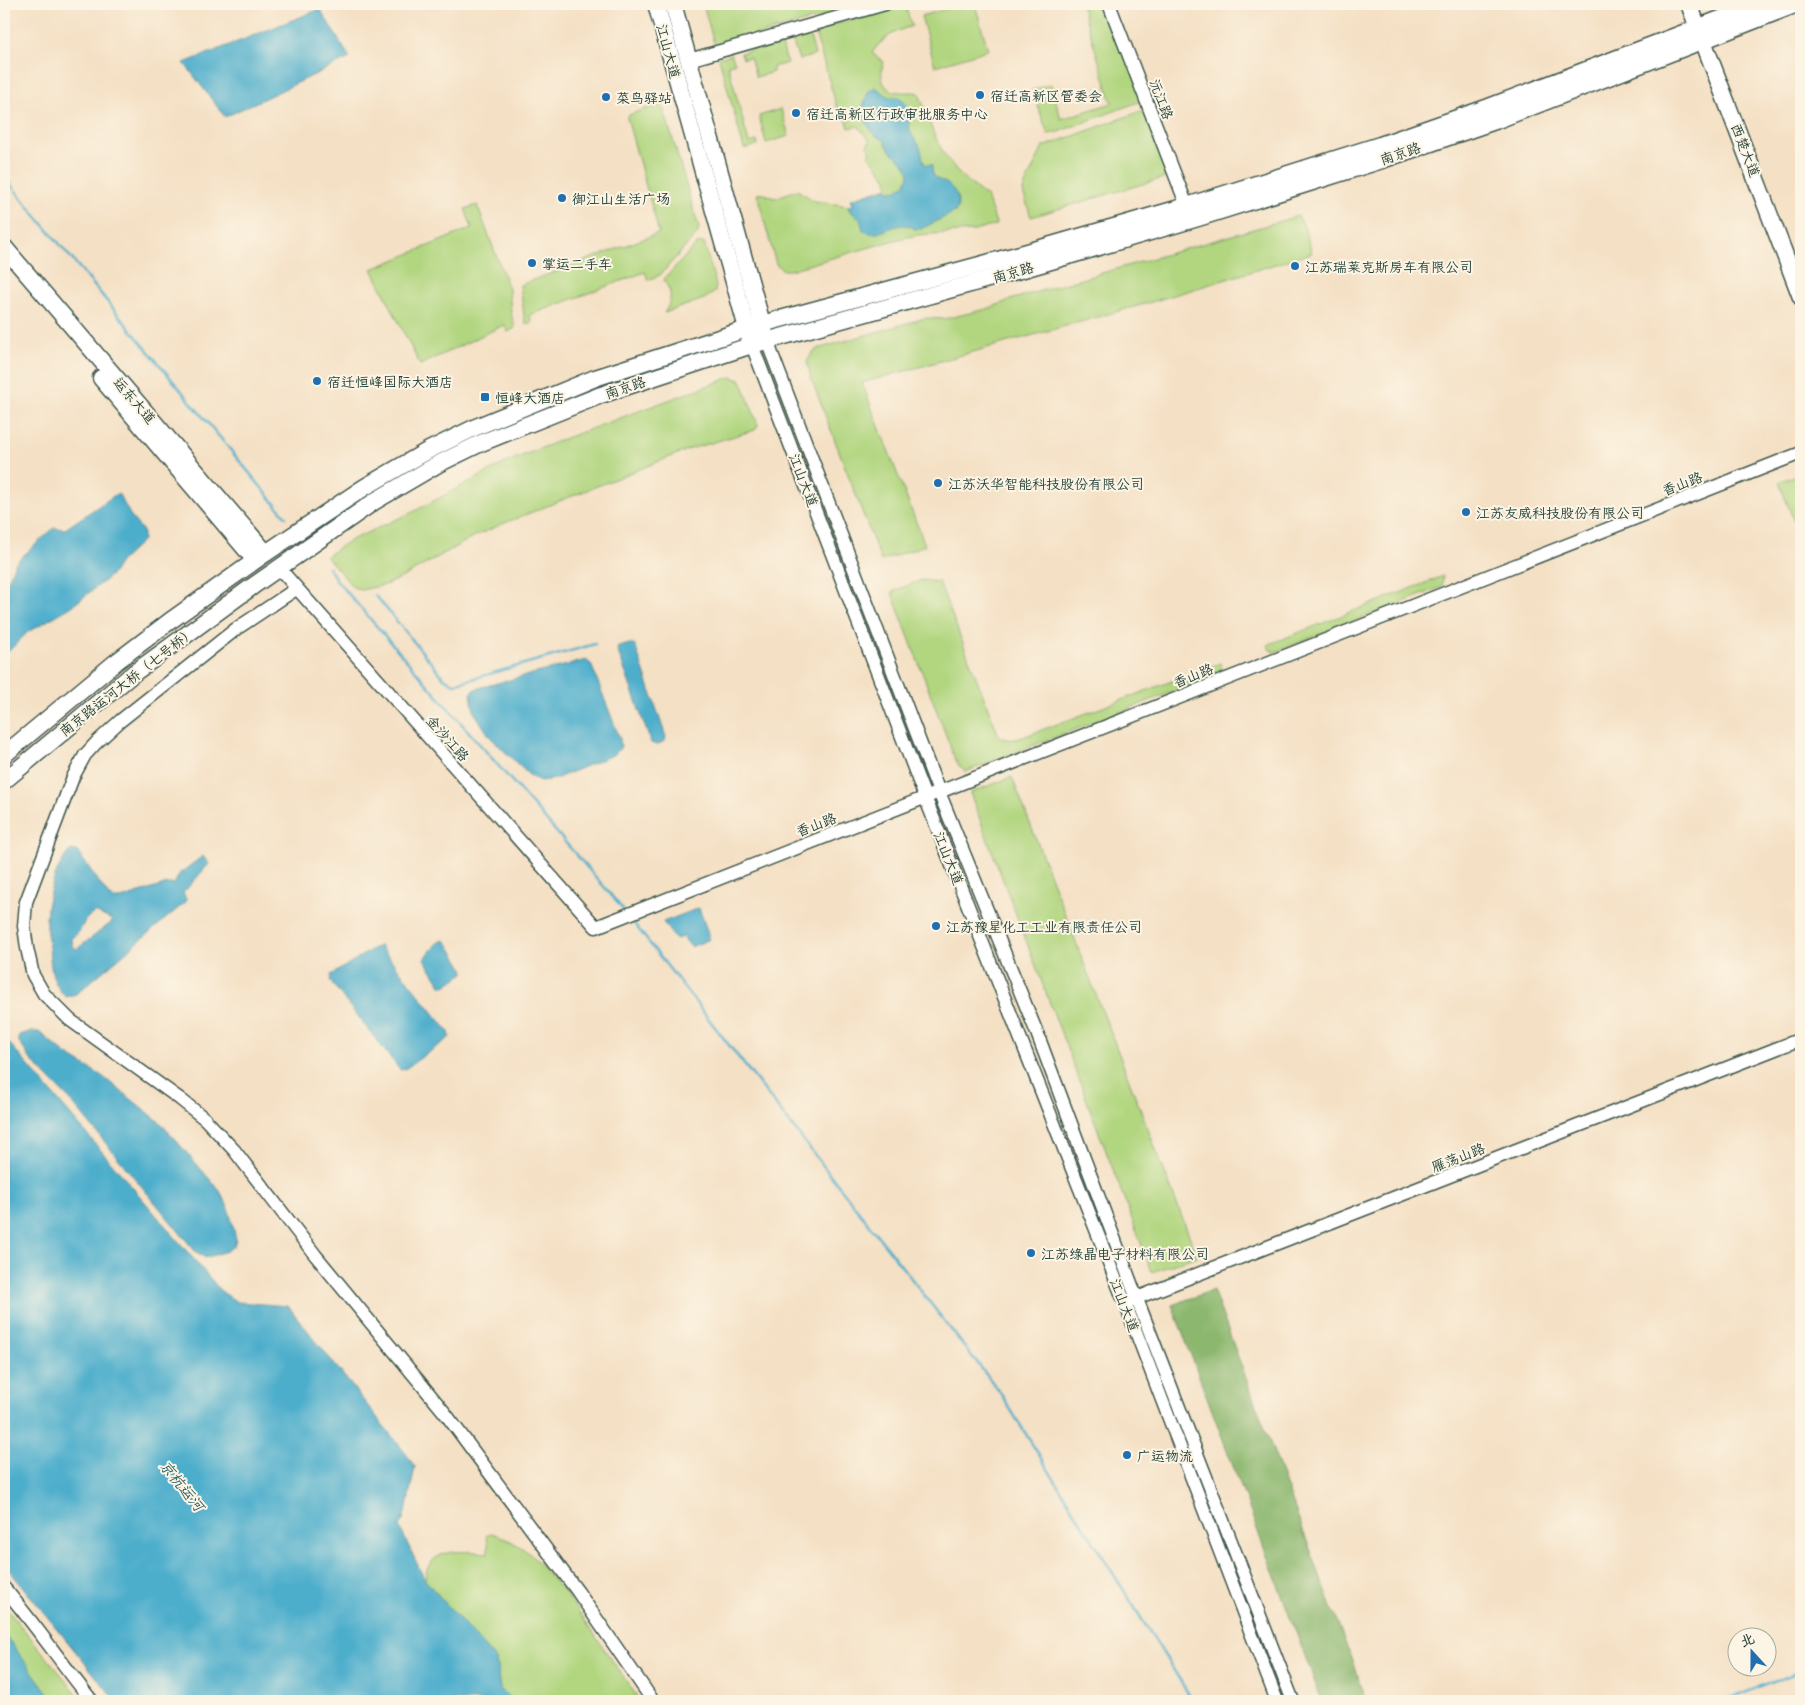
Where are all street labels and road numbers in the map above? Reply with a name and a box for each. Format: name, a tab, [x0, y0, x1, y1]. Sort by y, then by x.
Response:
street label: 江山大道	[652, 21, 686, 81]
street label: 沅江路	[1145, 76, 1179, 122]
street label: 西楚大道	[1726, 120, 1766, 180]
street label: 南京路	[1377, 136, 1423, 170]
street label: 南京路	[990, 256, 1036, 288]
street label: 南京路	[602, 370, 648, 404]
street label: 运东大道	[109, 372, 161, 428]
street label: 江山大道	[784, 450, 824, 510]
street label: 香山路	[1659, 466, 1705, 500]
street label: 南京路运河大桥（七号桥）	[54, 621, 200, 741]
street label: 香山路	[1170, 657, 1216, 693]
street label: 金沙江路	[421, 710, 475, 766]
street label: 香山路	[793, 807, 839, 841]
street label: 江山大道	[929, 828, 969, 888]
street label: 雁荡山路	[1428, 1137, 1488, 1177]
street label: 江山大道	[1105, 1275, 1145, 1335]

